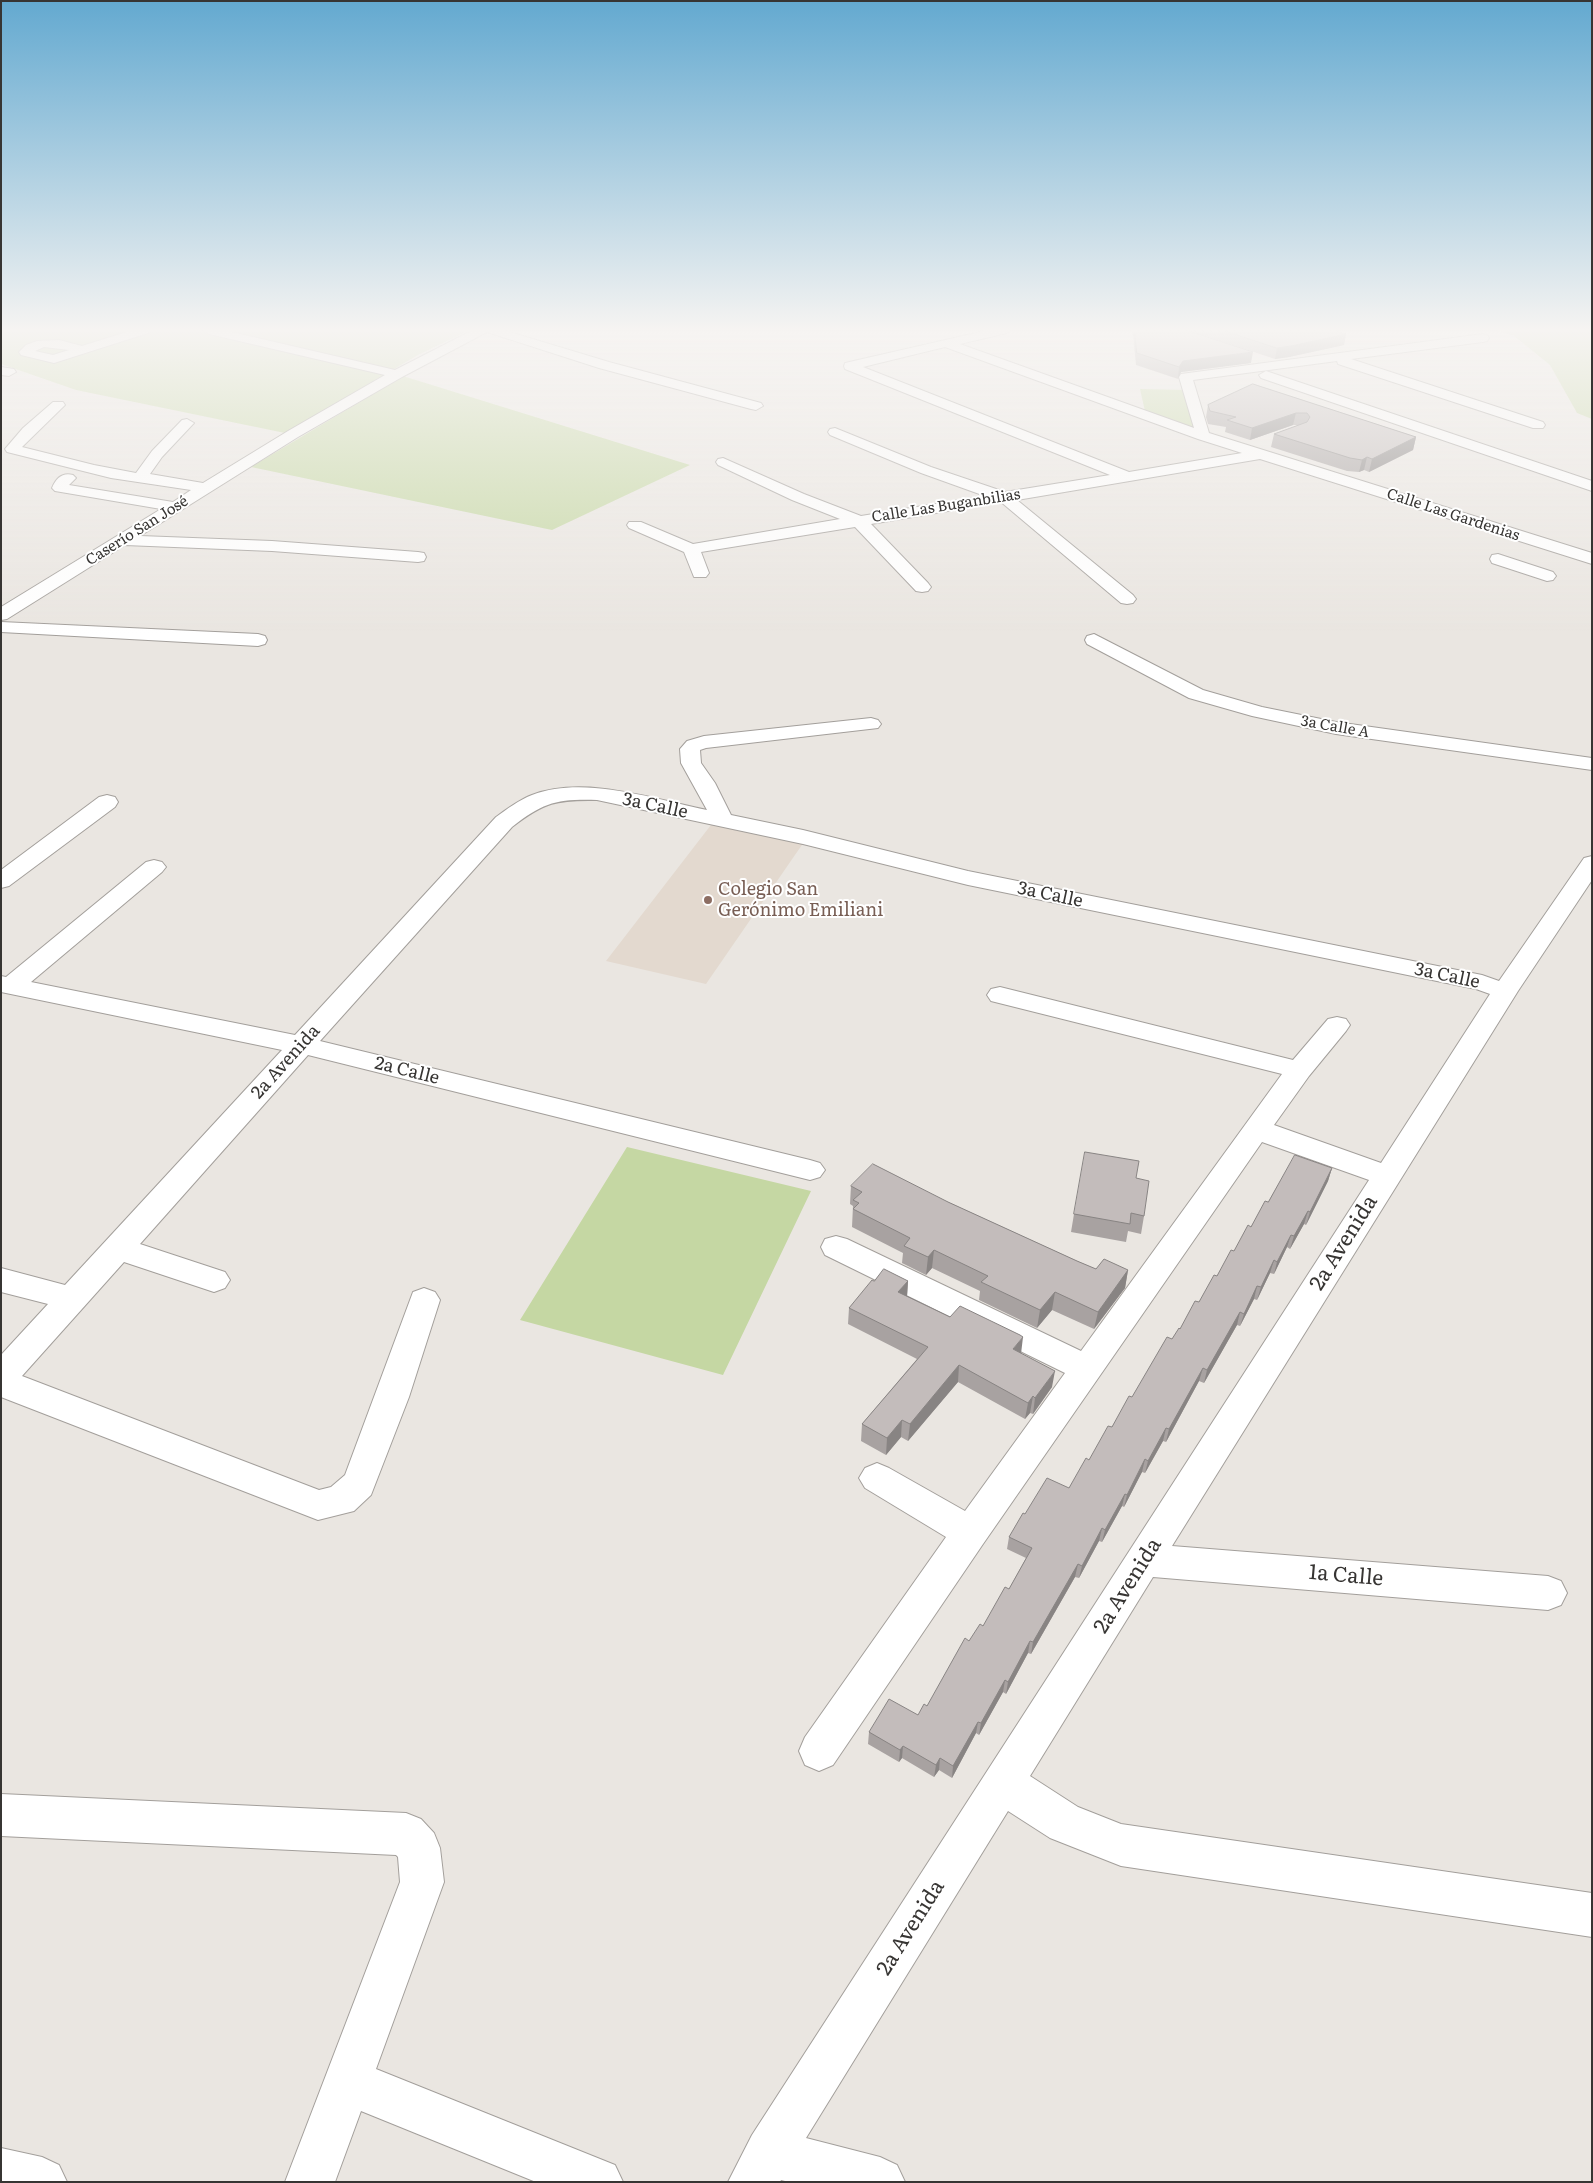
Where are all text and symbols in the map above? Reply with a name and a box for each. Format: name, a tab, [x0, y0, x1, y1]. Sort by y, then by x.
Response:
street label: Calle Las Buganbilias	[870, 485, 1022, 527]
street label: Calle Las Gardenias	[1384, 485, 1522, 545]
street label: Caserío San José	[83, 492, 191, 570]
street label: 3a Calle A	[1299, 712, 1371, 742]
street label: 3a Calle	[620, 789, 690, 823]
street label: 3a Calle	[1015, 878, 1085, 912]
place label: Colegio San Gerónimo Emiliani	[718, 879, 883, 922]
marker: Colegio San Gerónimo Emiliani	[702, 894, 714, 906]
street label: 3a Calle	[1412, 959, 1482, 993]
street label: 2a Avenida	[247, 1021, 325, 1103]
street label: 2a Calle	[372, 1053, 442, 1089]
street label: 2a Avenida	[1305, 1191, 1383, 1295]
street label: 2a Avenida	[1089, 1534, 1167, 1638]
street label: 1a Calle	[1308, 1560, 1384, 1592]
street label: 2a Avenida	[872, 1876, 950, 1980]

